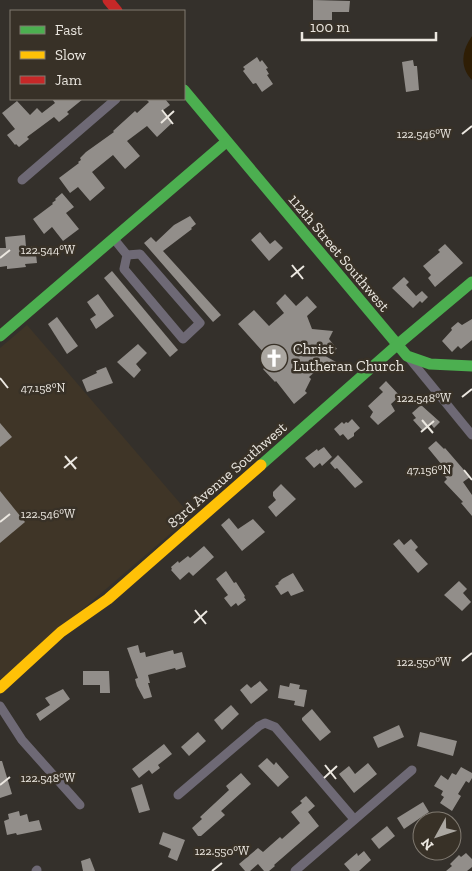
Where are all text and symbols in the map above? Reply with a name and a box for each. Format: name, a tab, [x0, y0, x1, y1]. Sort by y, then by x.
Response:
legend	[10, 10, 185, 100]
scale bar	[302, 10, 436, 42]
text: 100 m	[310, 18, 349, 36]
text: Fast	[55, 21, 83, 39]
text: Slow	[55, 46, 87, 64]
text: Jam	[55, 71, 82, 89]
text: 122.546°W	[397, 127, 452, 141]
street label: 112th Street Southwest	[285, 191, 394, 316]
text: 122.544°W	[21, 243, 76, 257]
place label: Christ Lutheran Church	[293, 340, 405, 375]
church icon: Christ Lutheran Church	[259, 343, 289, 373]
text: 47.158°N	[21, 381, 66, 395]
text: 122.548°W	[397, 391, 452, 405]
street label: 83rd Avenue Southwest	[164, 418, 291, 532]
text: 47.156°N	[407, 463, 451, 477]
text: 122.546°W	[21, 507, 76, 521]
text: 122.550°W	[397, 655, 452, 669]
text: 122.548°W	[21, 771, 76, 785]
north arrow	[412, 811, 462, 861]
text: N	[417, 834, 437, 854]
text: 122.550°W	[195, 844, 250, 858]

